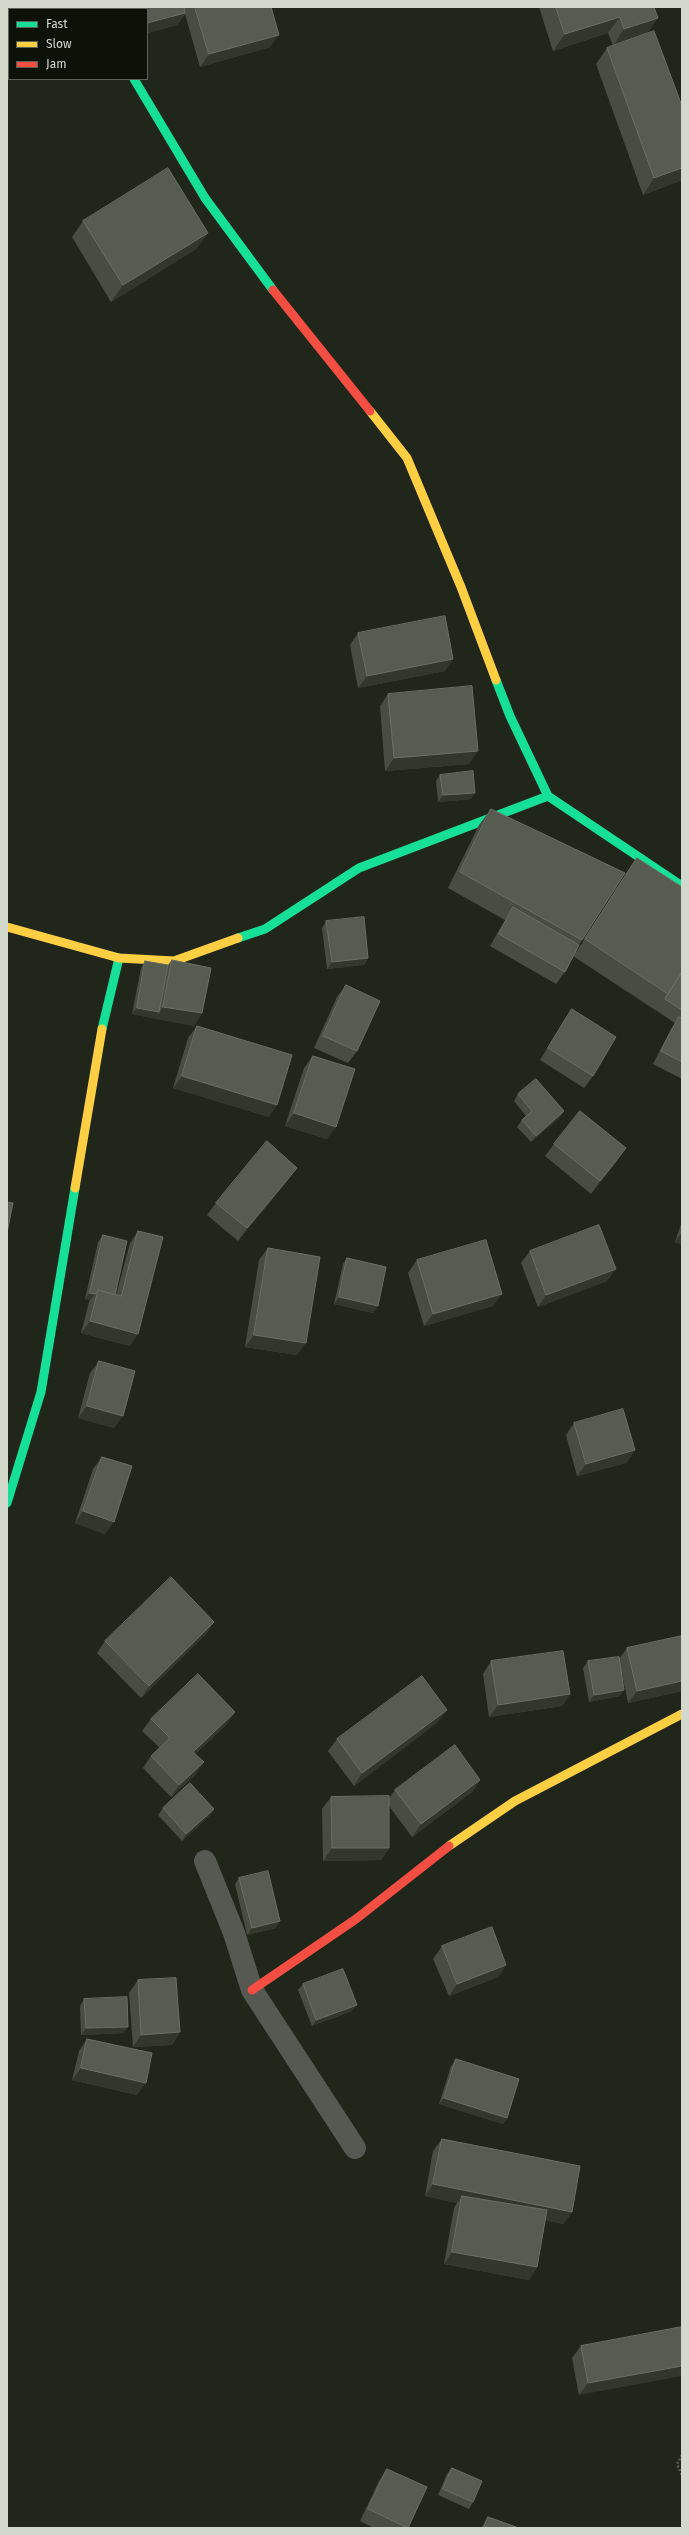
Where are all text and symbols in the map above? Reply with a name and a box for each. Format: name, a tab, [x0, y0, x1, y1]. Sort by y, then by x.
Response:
legend	[8, 8, 148, 80]
text: Fast	[46, 17, 68, 31]
text: Slow	[46, 37, 72, 51]
text: Jam	[46, 57, 66, 71]

